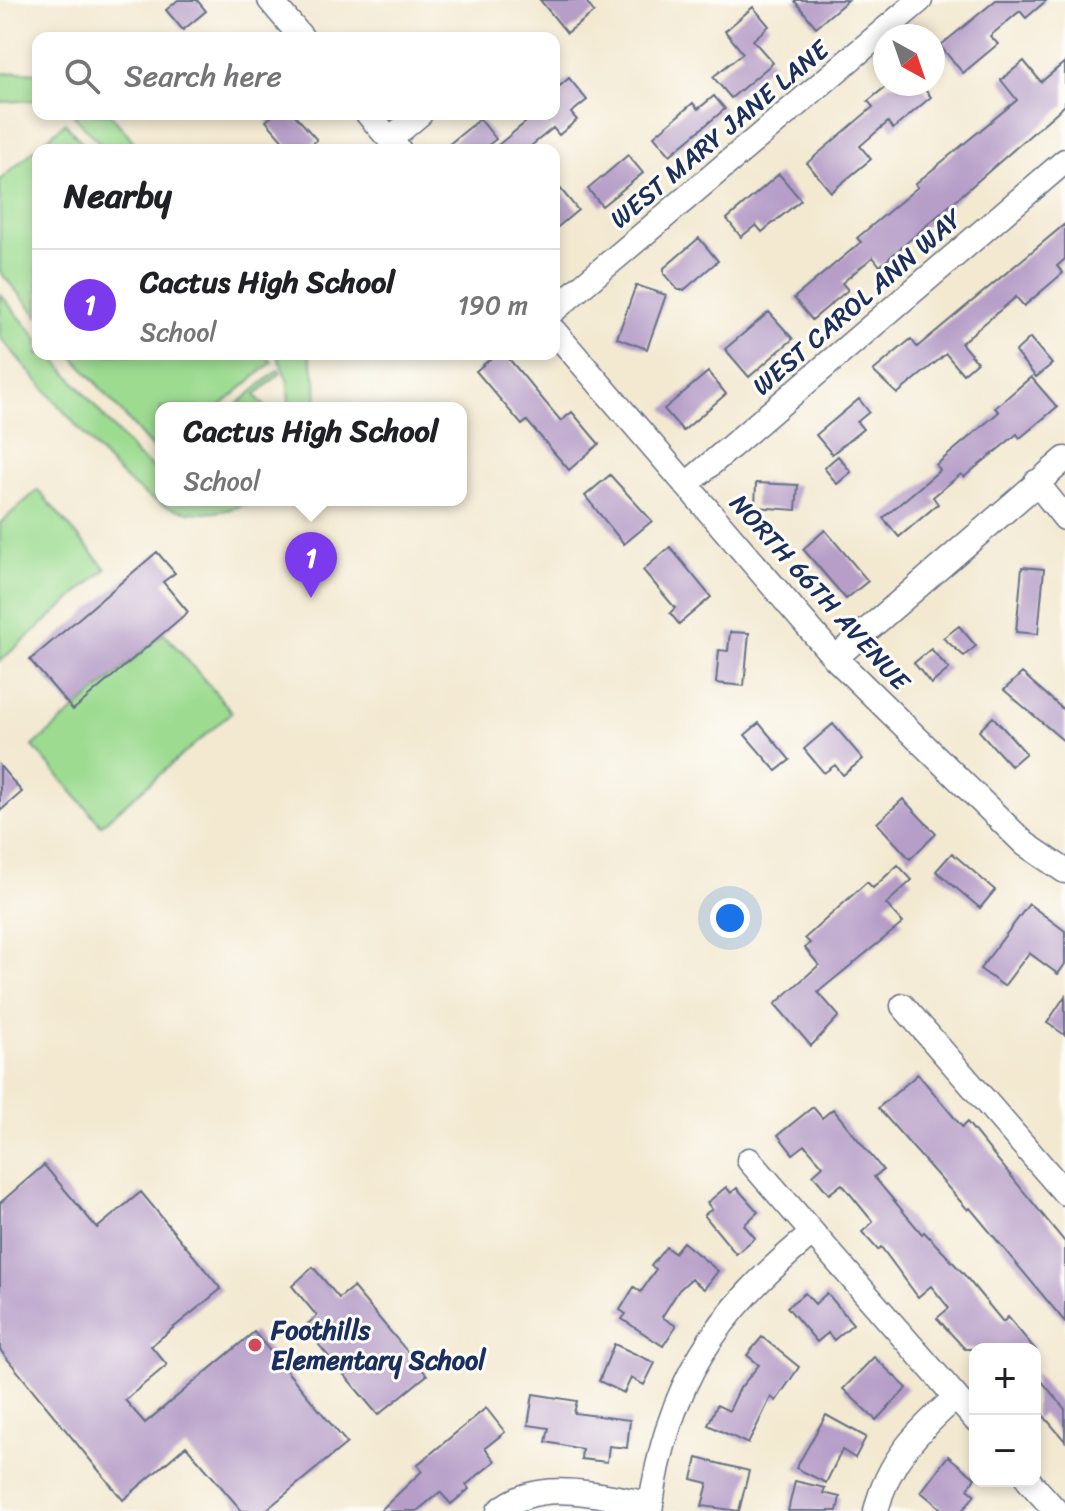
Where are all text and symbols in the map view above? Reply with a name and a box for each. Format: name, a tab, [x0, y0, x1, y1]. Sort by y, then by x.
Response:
north arrow	[873, 24, 945, 96]
street label: WEST MARY JANE LANE	[599, 27, 840, 240]
search box	[32, 32, 560, 120]
text: Search here	[124, 49, 282, 103]
icon: search	[60, 54, 104, 98]
text: Nearby	[64, 166, 172, 226]
street label: WEST CAROL ANN WAY	[741, 196, 974, 407]
text: Cactus High School	[140, 255, 395, 309]
text: 1	[84, 282, 96, 328]
text: 190 m	[458, 282, 528, 328]
text: School	[140, 309, 217, 355]
popup	[155, 402, 467, 506]
text: Cactus High School	[184, 404, 438, 458]
text: School	[184, 458, 260, 504]
street label: NORTH 66TH AVENUE	[718, 482, 923, 703]
pin: 1	[285, 532, 337, 598]
your location	[710, 898, 750, 938]
place label: Foothills Elementary School	[270, 1307, 487, 1383]
marker: Foothills Elementary School	[246, 1336, 264, 1354]
map controls	[969, 1343, 1041, 1487]
button: +	[969, 1343, 1041, 1415]
button: −	[969, 1415, 1041, 1487]

